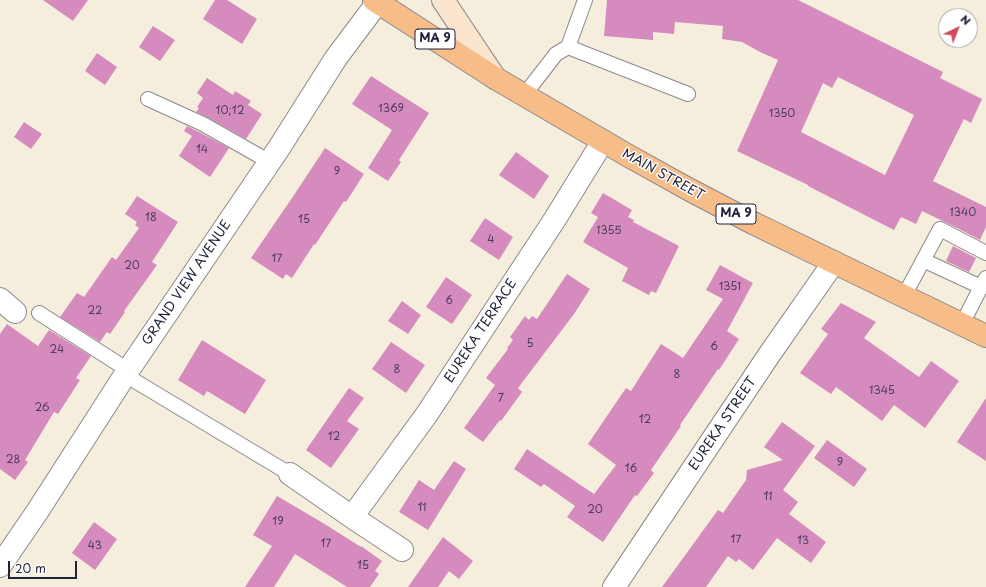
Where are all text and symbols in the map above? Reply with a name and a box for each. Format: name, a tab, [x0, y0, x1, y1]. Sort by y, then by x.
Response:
north arrow	[938, 8, 978, 48]
text: N	[957, 10, 975, 29]
road number: MA 9	[415, 29, 455, 49]
house number: 1369	[378, 102, 404, 116]
house number: 10;12	[216, 104, 244, 118]
house number: 1350	[769, 107, 795, 121]
house number: 14	[196, 143, 208, 157]
street label: MAIN STREET	[619, 146, 707, 204]
house number: 9	[334, 165, 340, 179]
road number: MA 9	[716, 204, 756, 224]
house number: 1340	[950, 206, 976, 220]
house number: 18	[145, 211, 157, 225]
house number: 15	[298, 213, 310, 227]
street label: GRAND VIEW AVENUE	[139, 218, 235, 348]
house number: 1355	[596, 224, 622, 238]
house number: 4	[487, 233, 495, 247]
house number: 17	[272, 252, 282, 266]
house number: 20	[124, 259, 140, 273]
street label: EUREKA TERRACE	[442, 276, 520, 386]
house number: 1351	[719, 280, 741, 294]
house number: 6	[445, 294, 453, 308]
house number: 22	[88, 304, 102, 318]
house number: 5	[526, 337, 534, 351]
house number: 6	[710, 340, 718, 354]
house number: 24	[50, 343, 64, 357]
house number: 8	[394, 363, 400, 377]
house number: 8	[674, 368, 680, 382]
street label: EUREKA STREET	[686, 374, 760, 474]
house number: 1345	[869, 384, 895, 398]
house number: 7	[498, 392, 504, 406]
house number: 26	[34, 401, 50, 415]
house number: 12	[639, 413, 651, 427]
house number: 12	[328, 430, 340, 444]
house number: 28	[6, 453, 20, 467]
house number: 9	[837, 456, 843, 470]
house number: 16	[625, 462, 637, 476]
house number: 11	[763, 490, 773, 504]
house number: 11	[417, 501, 427, 515]
house number: 20	[587, 503, 603, 517]
house number: 19	[272, 515, 284, 529]
house number: 17	[731, 533, 741, 547]
house number: 13	[797, 534, 809, 548]
house number: 17	[321, 537, 331, 551]
house number: 43	[88, 539, 102, 553]
scale bar	[10, 553, 79, 579]
text: 20 m	[15, 559, 46, 577]
house number: 15	[357, 559, 369, 573]

